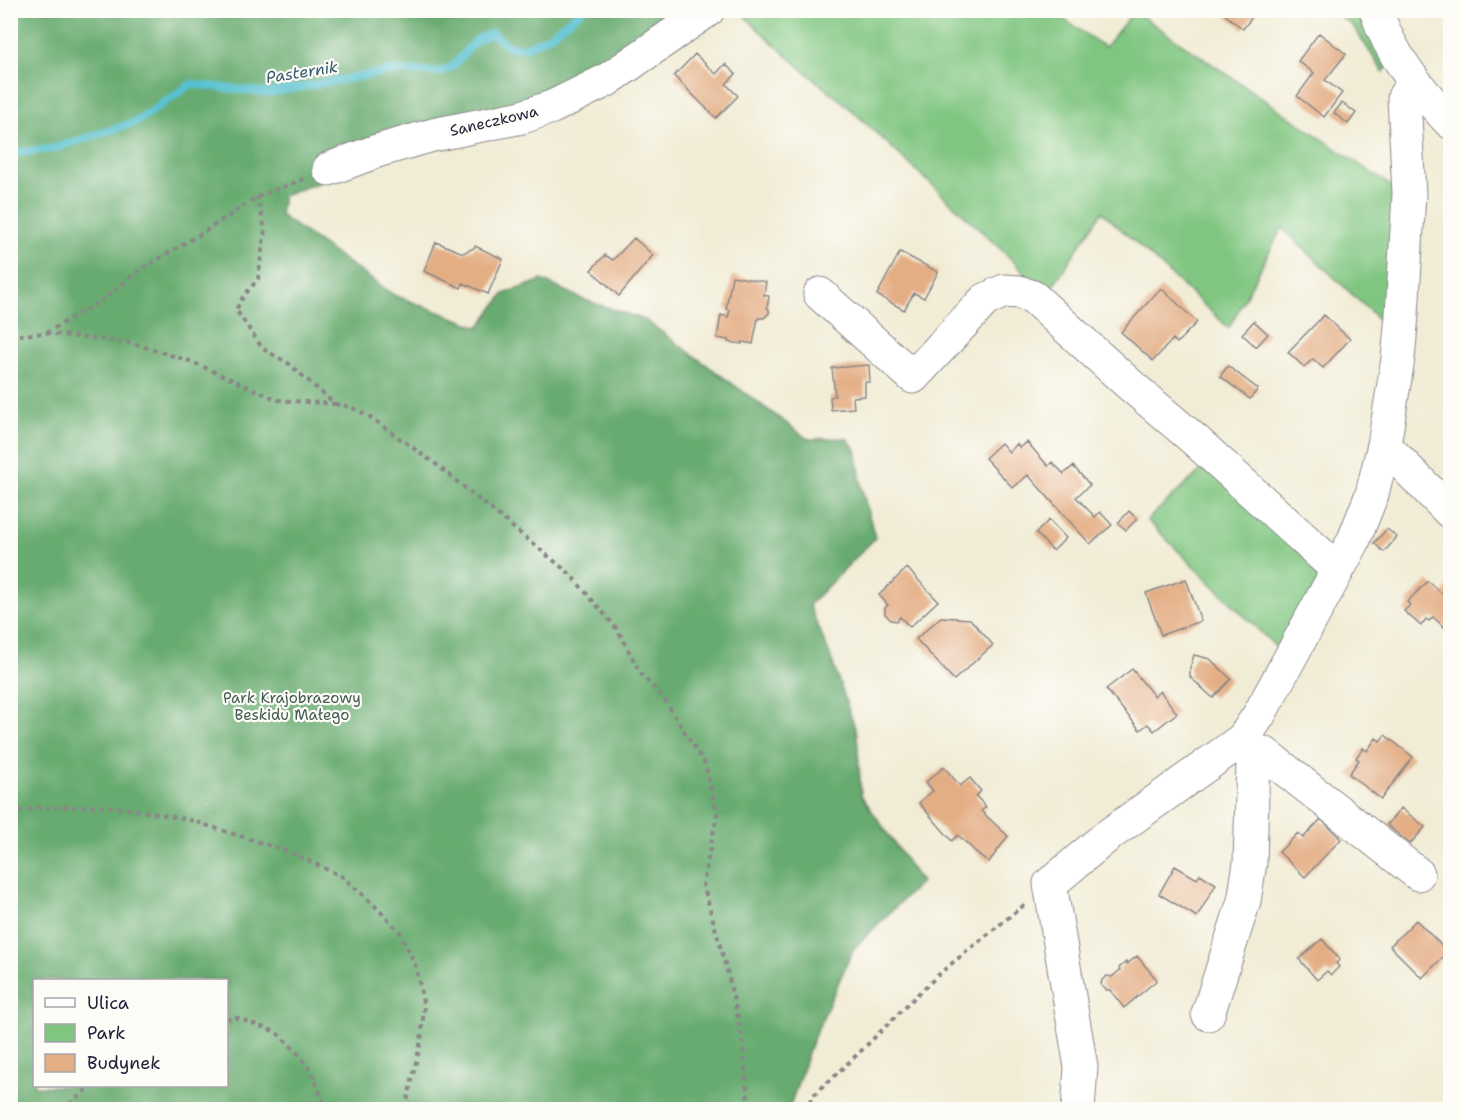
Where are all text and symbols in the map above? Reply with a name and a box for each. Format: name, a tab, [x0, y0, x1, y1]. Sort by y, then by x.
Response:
water label: Pasternik	[265, 56, 339, 88]
street label: Saneczkowa	[448, 101, 541, 141]
park label: Park Krajobrazowy Beskidu Małego	[223, 688, 361, 725]
legend	[33, 979, 228, 1087]
text: Ulica	[87, 991, 129, 1015]
text: Park	[87, 1021, 126, 1045]
text: Budynek	[87, 1051, 161, 1075]

